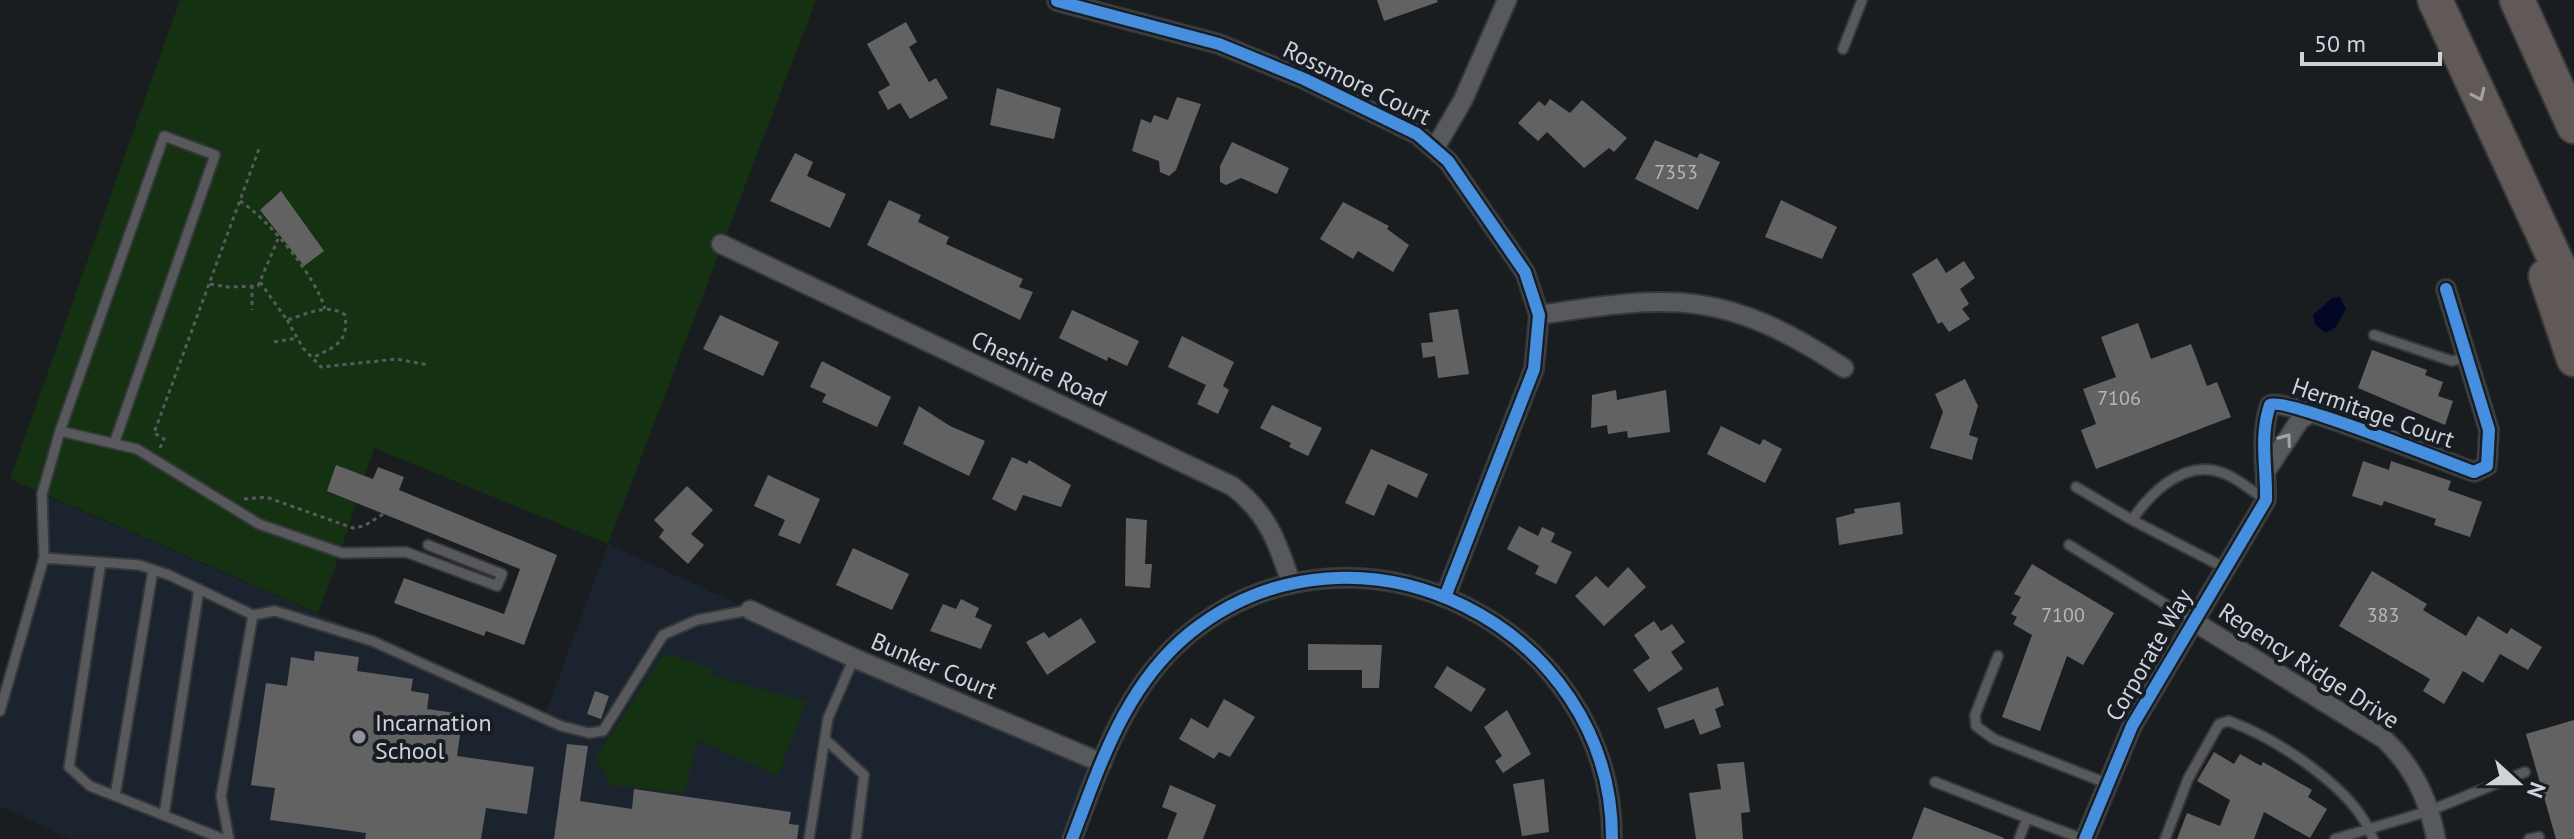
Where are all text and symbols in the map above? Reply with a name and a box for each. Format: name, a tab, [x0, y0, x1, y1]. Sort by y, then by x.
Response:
scale bar	[2302, 16, 2440, 66]
text: 50 m	[2314, 28, 2366, 59]
street label: Rossmore Court	[1278, 33, 1436, 132]
one-way arrow	[2469, 87, 2485, 101]
house number: 7353	[1654, 159, 1698, 185]
street label: Cheshire Road	[966, 324, 1112, 414]
street label: Hermitage Court	[2288, 370, 2458, 455]
house number: 7106	[2097, 385, 2141, 411]
one-way arrow	[2276, 434, 2291, 448]
street label: Corporate Way	[2098, 583, 2199, 726]
street label: Regency Ridge Drive	[2213, 596, 2406, 736]
house number: 7100	[2041, 602, 2085, 628]
house number: 383	[2367, 602, 2399, 628]
street label: Bunker Court	[867, 625, 1002, 706]
place label: Incarnation School	[375, 707, 492, 766]
marker: Incarnation School	[350, 728, 368, 746]
north arrow	[2478, 743, 2558, 823]
text: N	[2521, 778, 2552, 802]

